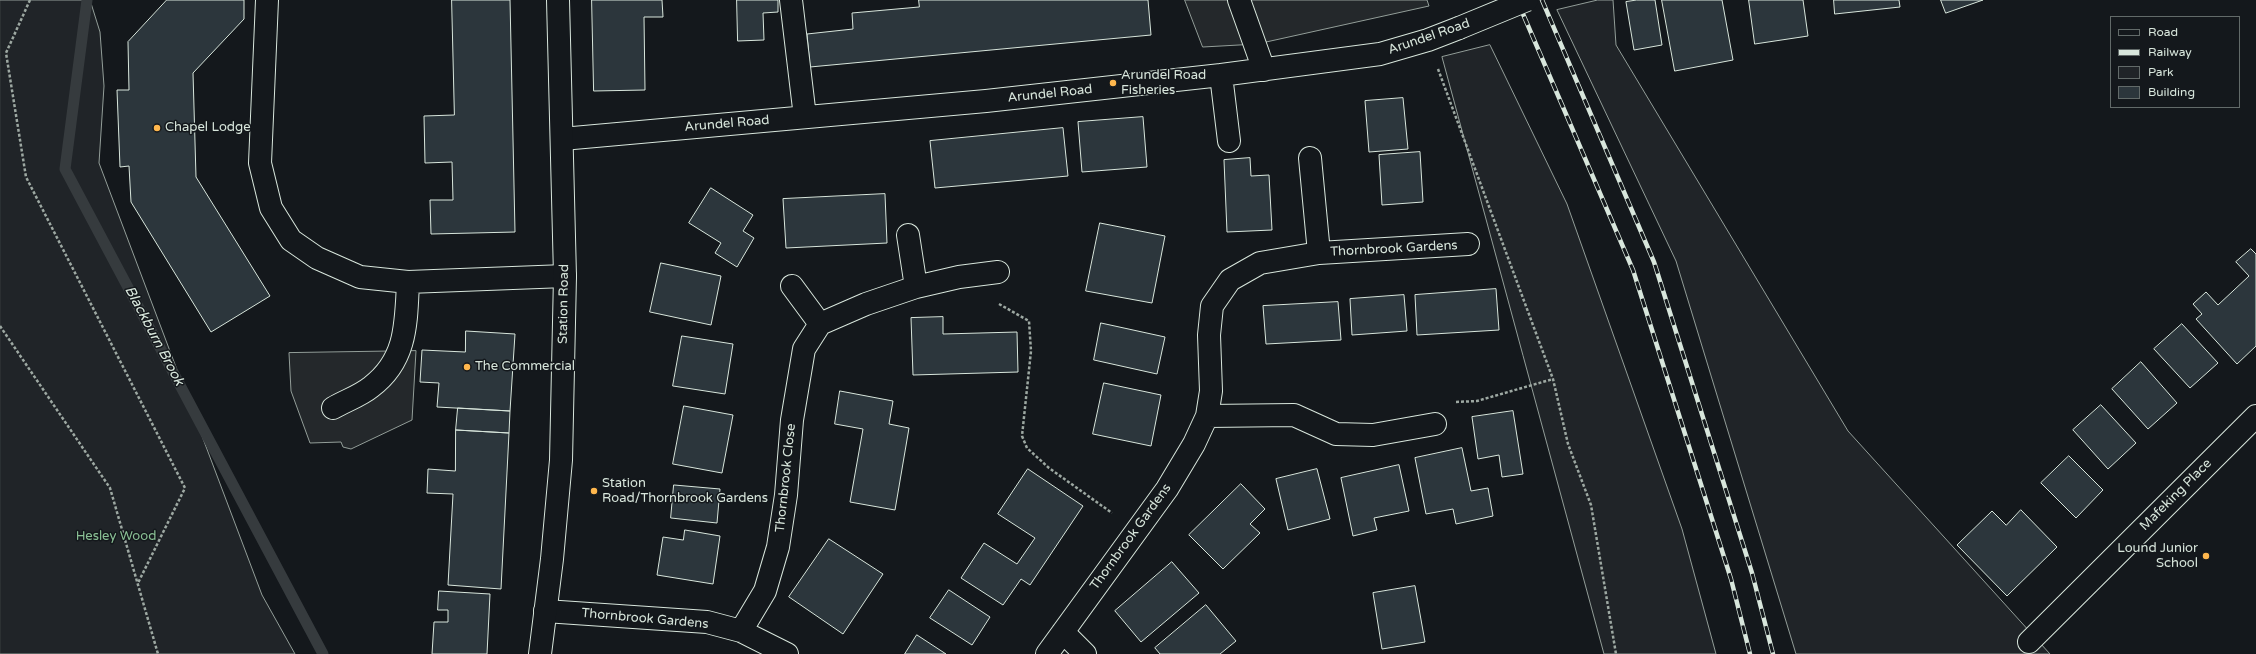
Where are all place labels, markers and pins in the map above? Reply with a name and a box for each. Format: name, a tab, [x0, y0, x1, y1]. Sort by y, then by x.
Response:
place label: Arundel Road Fisheries	[1121, 68, 1206, 99]
marker: Arundel Road Fisheries	[1108, 78, 1118, 88]
place label: Chapel Lodge	[165, 120, 251, 136]
marker: Chapel Lodge	[152, 123, 162, 133]
place label: The Commercial	[475, 359, 575, 375]
marker: The Commercial	[462, 362, 472, 372]
place label: Station Road/Thornbrook Gardens	[602, 476, 768, 507]
marker: Station Road/Thornbrook Gardens	[589, 486, 599, 496]
place label: Lound Junior School	[2117, 541, 2198, 572]
marker: Lound Junior School	[2201, 551, 2211, 561]

